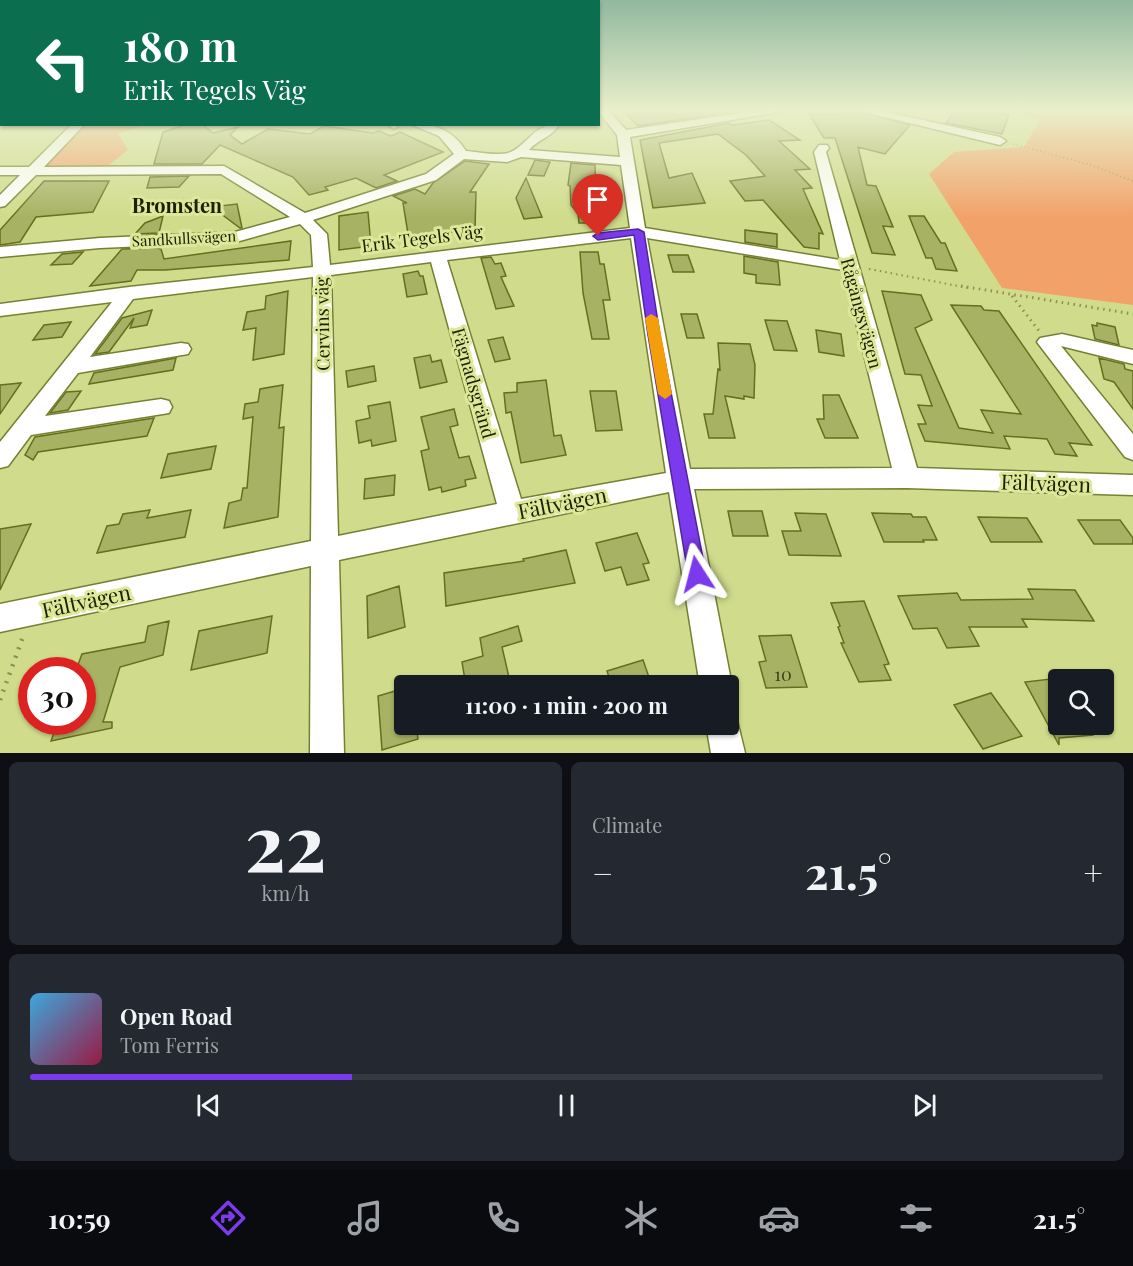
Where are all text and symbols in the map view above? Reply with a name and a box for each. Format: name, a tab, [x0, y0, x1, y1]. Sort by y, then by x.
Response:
text: 180 m	[123, 17, 238, 73]
icon: left	[24, 24, 102, 102]
text: Erik Tegels Väg	[123, 71, 306, 107]
pin	[572, 174, 623, 236]
icon: arrive	[581, 183, 614, 216]
district label: Bromsten	[132, 191, 223, 218]
street label: Erik Tegels Väg	[360, 219, 484, 257]
street label: Sandkullsvägen	[131, 225, 237, 251]
street label: Rågångsvägen	[836, 255, 888, 371]
street label: Cervins väg	[309, 277, 335, 371]
street label: Fägnadsgränd	[447, 325, 501, 442]
street label: Fältvägen	[1000, 466, 1092, 498]
street label: Fältvägen	[515, 480, 609, 524]
position arrow	[665, 542, 729, 606]
street label: Fältvägen	[39, 577, 133, 623]
speed limit sign: 30	[18, 657, 96, 735]
house number: 10	[774, 662, 792, 686]
map controls	[1048, 669, 1114, 735]
button: search	[1048, 669, 1114, 735]
text: 11:00 · 1 min · 200 m	[465, 690, 668, 720]
text: 22	[245, 788, 326, 892]
text: Climate	[592, 811, 662, 838]
text: 21.5°	[805, 841, 892, 901]
text: −	[592, 850, 613, 894]
text: +	[1084, 850, 1103, 894]
text: km/h	[262, 879, 309, 906]
text: Open Road	[120, 1001, 232, 1031]
text: Tom Ferris	[120, 1031, 219, 1058]
icon: previous	[192, 1089, 225, 1122]
icon: pause	[550, 1089, 583, 1122]
icon: next	[908, 1089, 941, 1122]
icon: directions	[207, 1197, 249, 1239]
icon: music	[344, 1197, 386, 1239]
icon: phone	[482, 1197, 524, 1239]
icon: climate	[620, 1197, 662, 1239]
icon: car	[758, 1197, 800, 1239]
icon: filters	[895, 1197, 937, 1239]
text: 10:59	[48, 1200, 111, 1236]
text: 21.5°	[1033, 1200, 1085, 1236]

